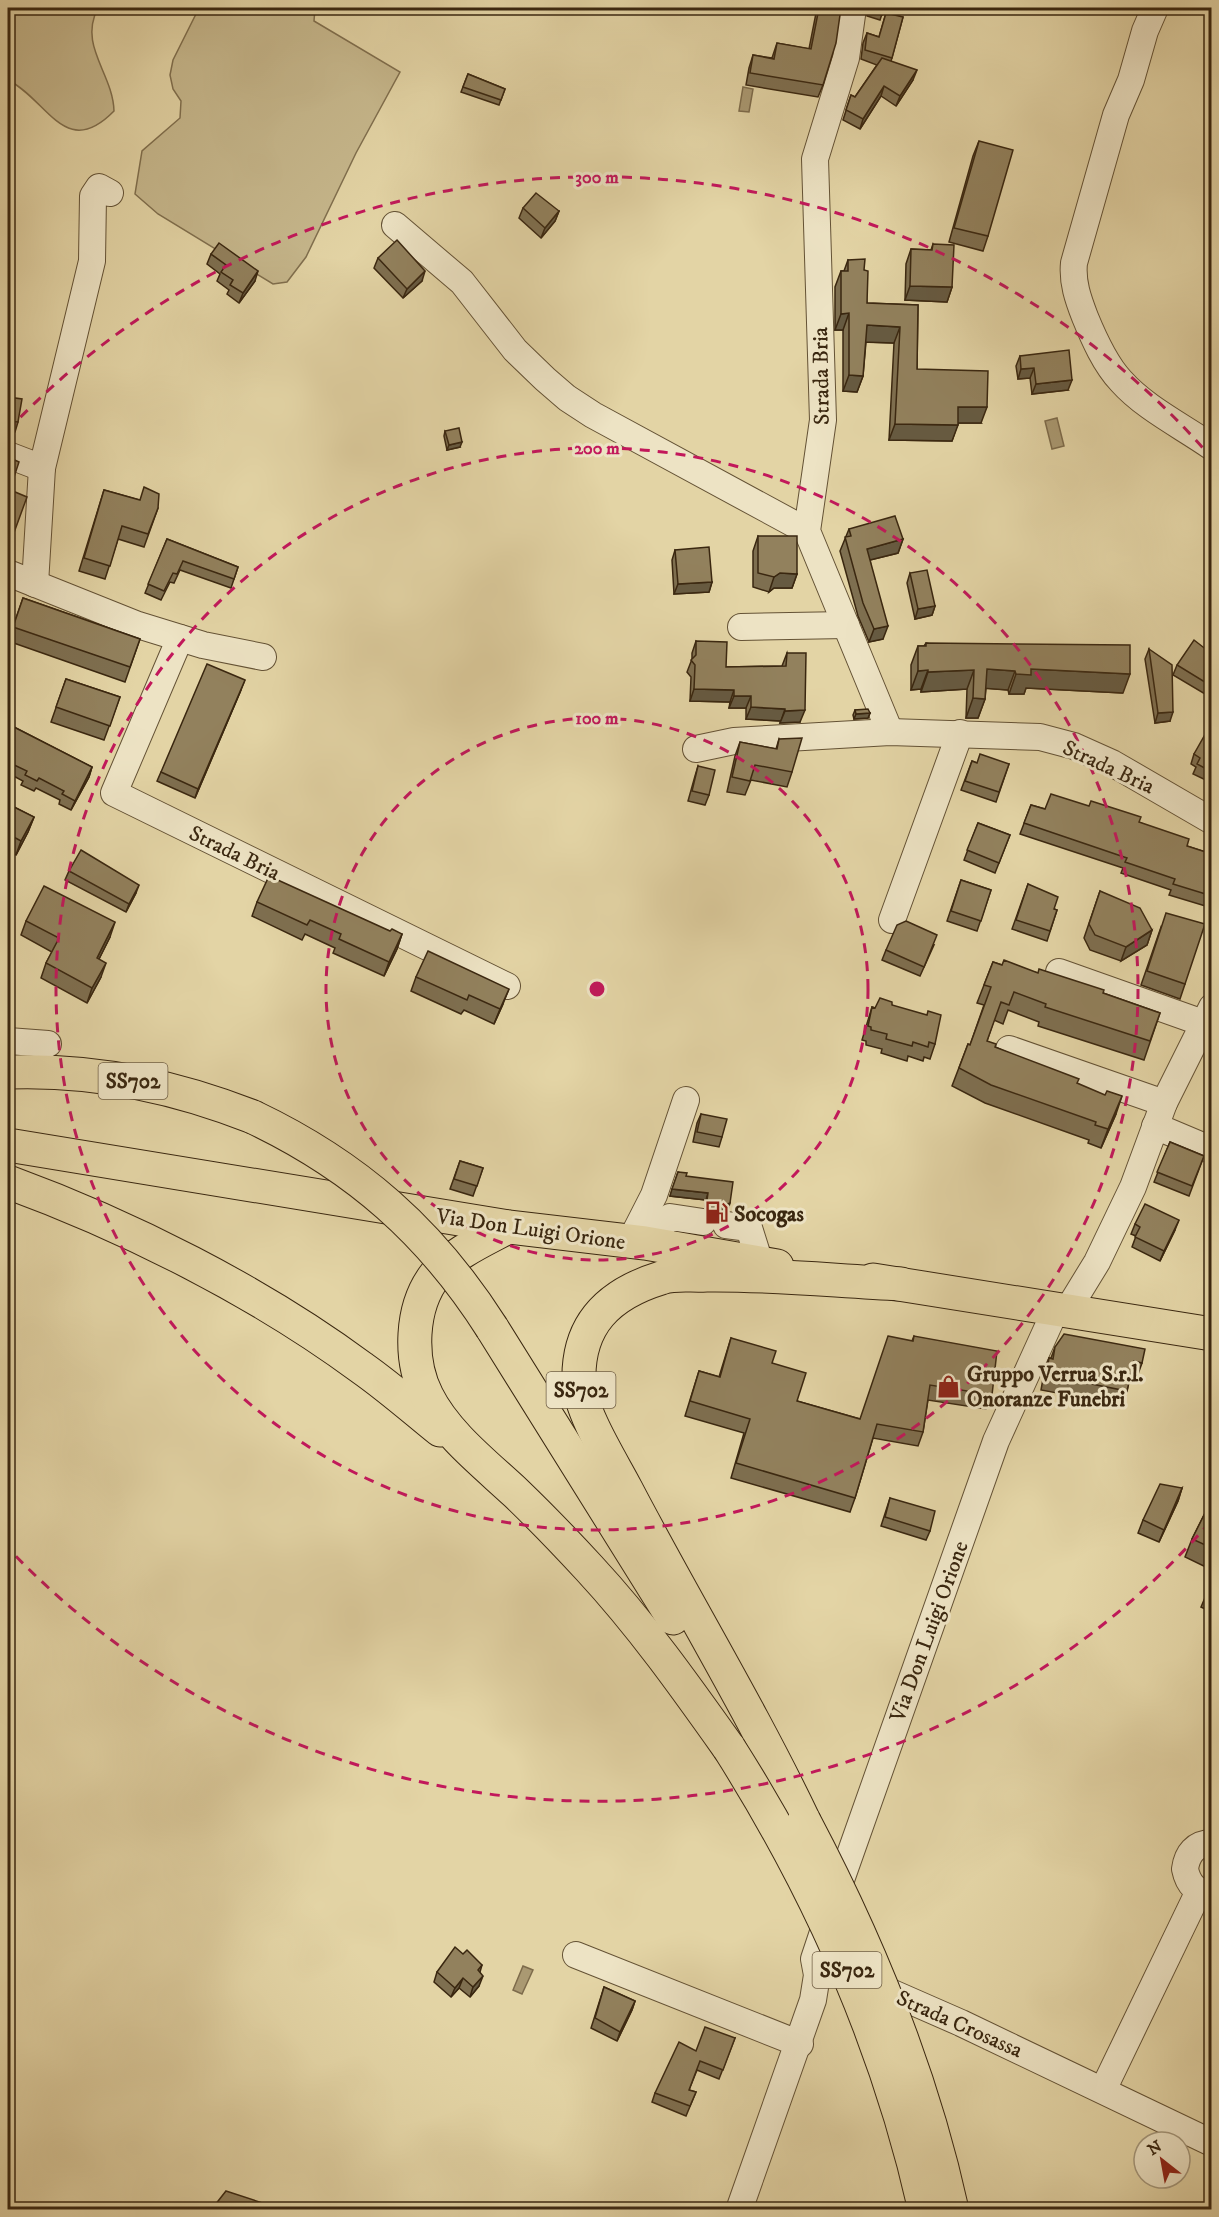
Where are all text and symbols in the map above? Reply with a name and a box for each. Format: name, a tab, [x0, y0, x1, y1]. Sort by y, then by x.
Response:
text: 300 m	[575, 167, 619, 189]
street label: Strada Bria	[807, 326, 836, 425]
text: 200 m	[574, 438, 620, 460]
text: 100 m	[575, 708, 619, 730]
street label: Strada Bria	[1058, 734, 1159, 801]
street label: Strada Bria	[184, 820, 285, 887]
centre of rings	[587, 979, 607, 999]
road number: SS702	[98, 1063, 168, 1099]
fuel station icon: Socogas	[703, 1200, 729, 1226]
place label: Socogas	[734, 1201, 804, 1228]
street label: Via Don Luigi Orione	[433, 1203, 627, 1256]
place label: Gruppo Verrua S.r.l. Onoranze Funebri	[967, 1361, 1143, 1413]
road number: SS702	[546, 1372, 616, 1408]
shop icon: Gruppo Verrua S.r.l. Onoranze Funebri	[936, 1373, 962, 1399]
street label: Via Don Luigi Orione	[884, 1537, 975, 1727]
road number: SS702	[812, 1952, 882, 1988]
street label: Strada Crosassa	[892, 1985, 1027, 2064]
north arrow	[1132, 2130, 1192, 2190]
text: N	[1144, 2136, 1166, 2160]

